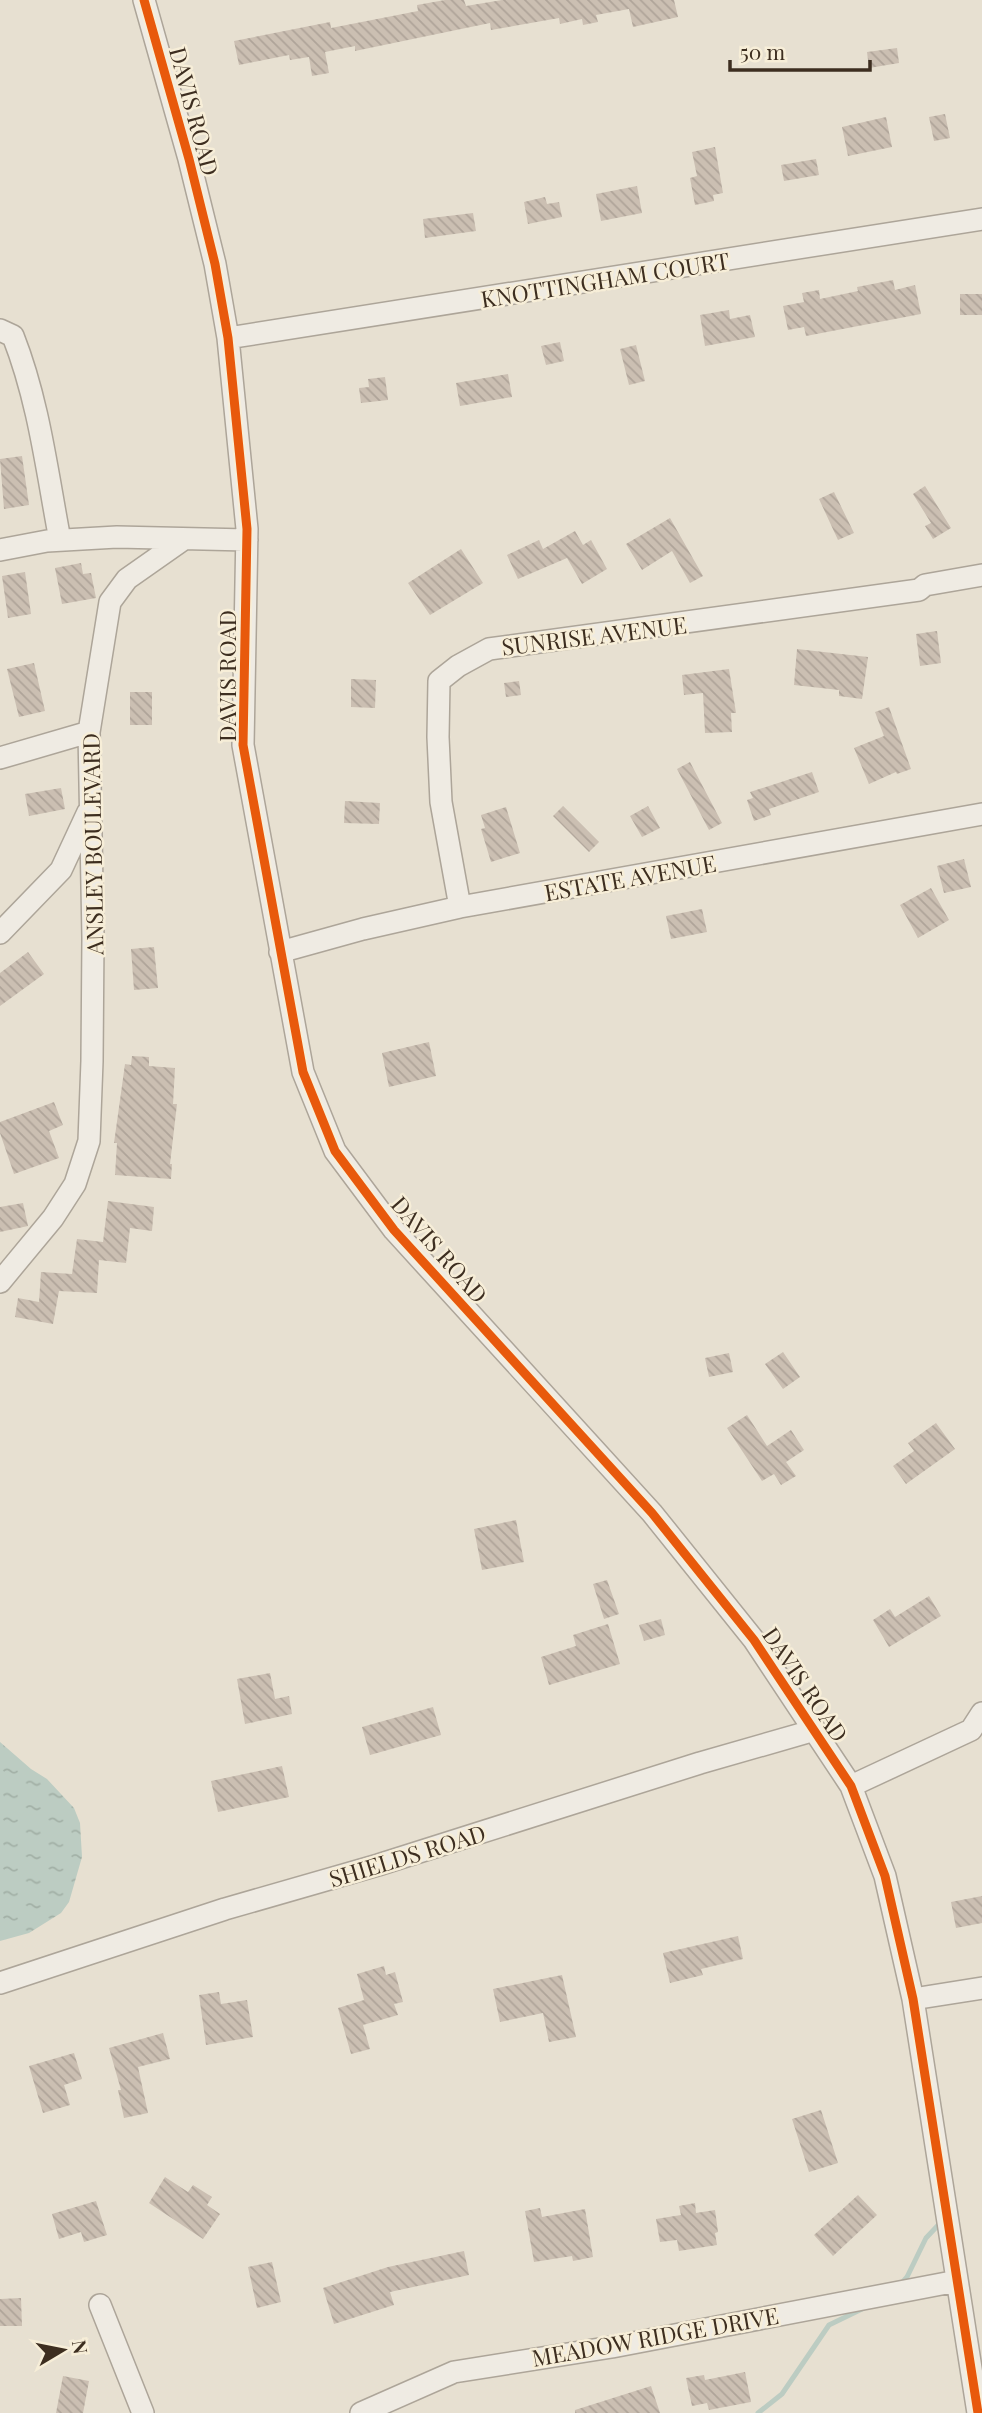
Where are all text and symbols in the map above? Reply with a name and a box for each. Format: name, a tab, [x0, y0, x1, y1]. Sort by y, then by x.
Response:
scale bar	[730, 28, 870, 72]
text: 50 m	[740, 37, 786, 65]
street label: DAVIS ROAD	[163, 43, 227, 179]
street label: KNOTTINGHAM COURT	[478, 244, 732, 314]
street label: SUNRISE AVENUE	[500, 608, 688, 662]
street label: DAVIS ROAD	[211, 610, 242, 742]
street label: ANSLEY BOULEVARD	[75, 733, 109, 956]
street label: ESTATE AVENUE	[542, 847, 718, 907]
street label: DAVIS ROAD	[385, 1189, 495, 1309]
street label: DAVIS ROAD	[756, 1621, 856, 1747]
street label: SHIELDS ROAD	[325, 1816, 489, 1894]
street label: MEADOW RIDGE DRIVE	[529, 2299, 781, 2373]
north arrow	[28, 2315, 98, 2385]
text: N	[67, 2338, 95, 2356]

